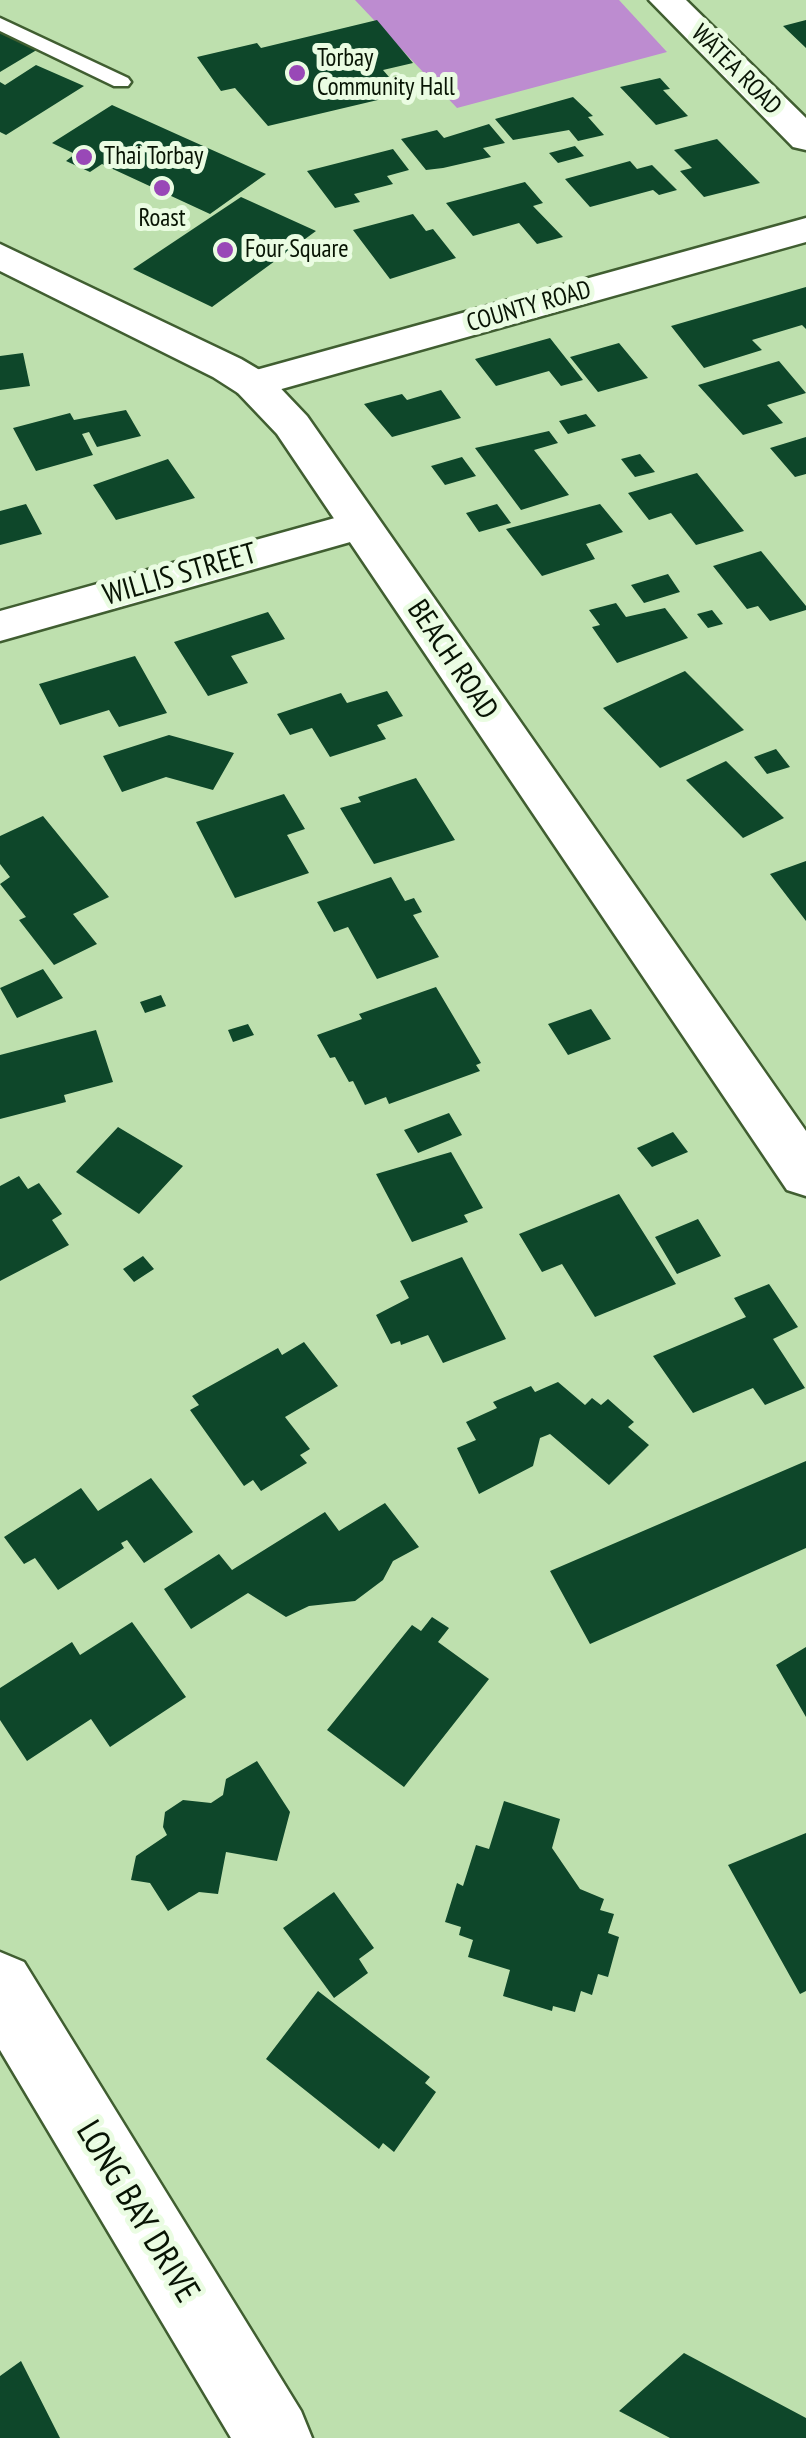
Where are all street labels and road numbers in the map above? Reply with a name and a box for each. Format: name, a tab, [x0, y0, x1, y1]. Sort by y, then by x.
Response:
street label: WĀTEA ROAD	[685, 19, 787, 121]
street label: COUNTY ROAD	[463, 275, 595, 339]
street label: WILLIS STREET	[99, 536, 261, 614]
street label: BEACH ROAD	[399, 594, 505, 726]
street label: LONG BAY DRIVE	[66, 2114, 208, 2310]

